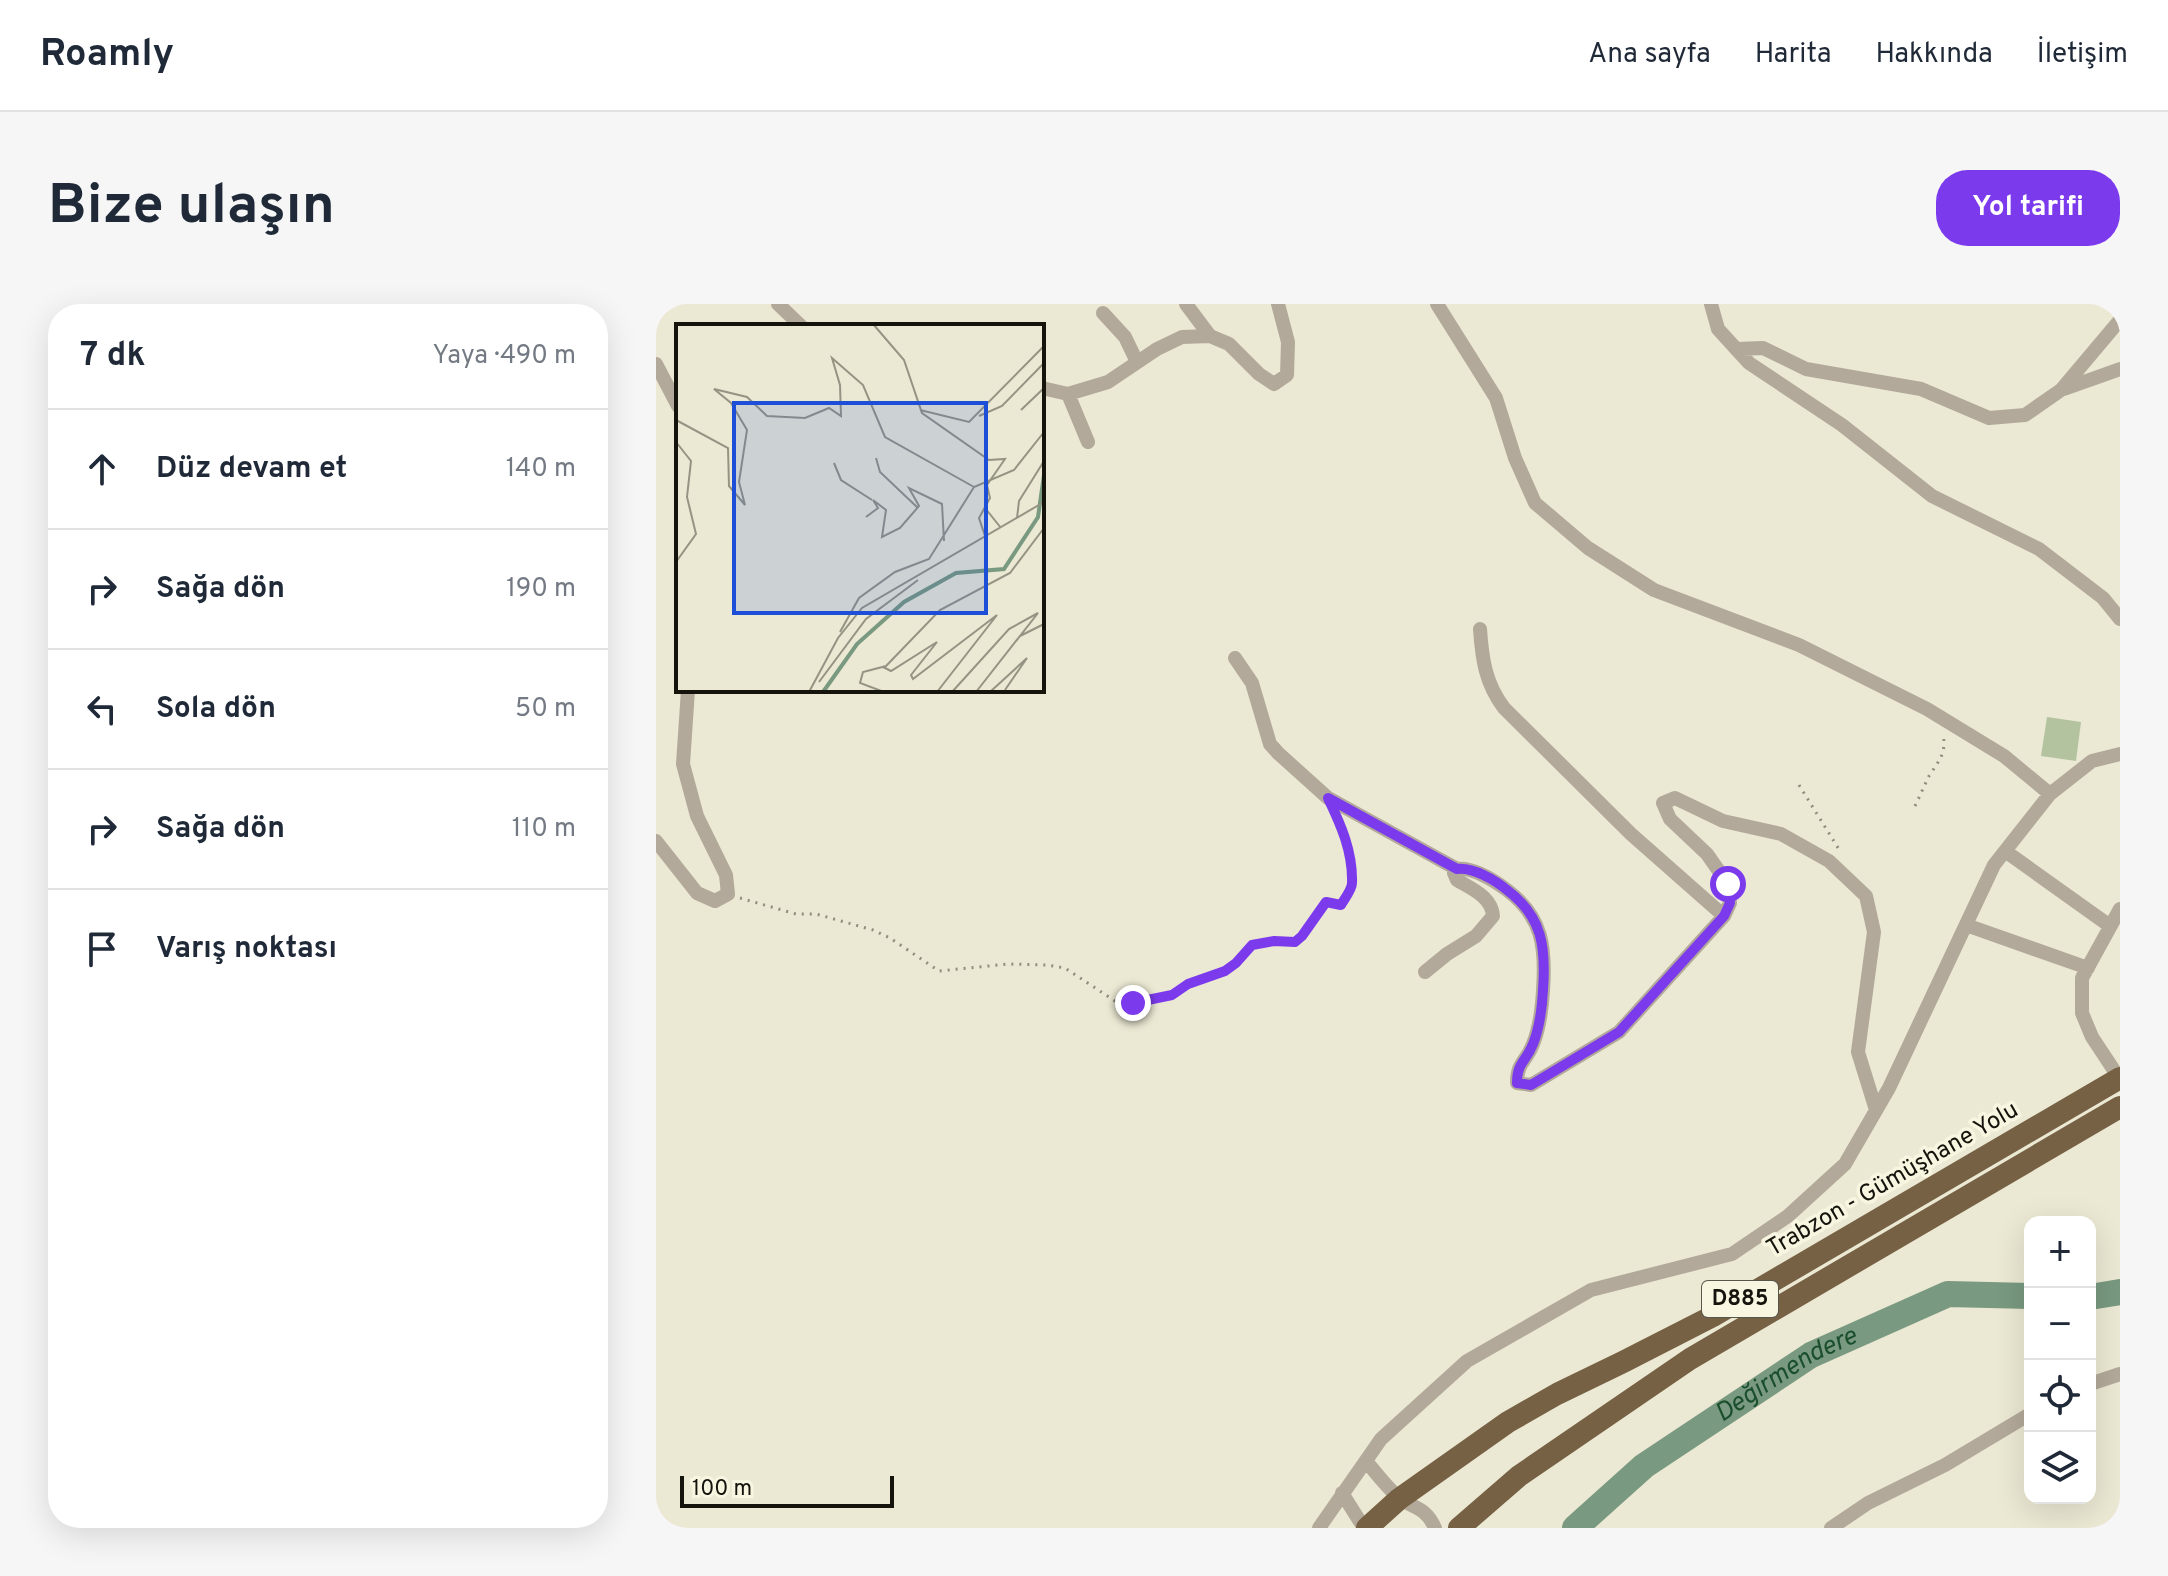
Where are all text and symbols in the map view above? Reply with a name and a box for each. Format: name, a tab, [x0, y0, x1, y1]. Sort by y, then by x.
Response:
text: Roamly	[40, 31, 174, 80]
text: Ana sayfa	[1588, 37, 1711, 73]
text: Harita	[1755, 37, 1831, 73]
text: Hakkında	[1875, 37, 1993, 73]
text: İletişim	[2037, 37, 2128, 73]
button: Yol tarifi	[1936, 170, 2120, 246]
text: Bize ulaşın	[48, 173, 335, 243]
inset map	[676, 324, 1044, 692]
text: 7 dk	[80, 335, 145, 378]
text: Yaya · 490 m	[433, 340, 576, 373]
icon: ahead	[80, 447, 124, 491]
text: Düz devam et	[156, 451, 347, 488]
text: 140 m	[506, 453, 576, 486]
icon: right	[80, 567, 124, 611]
text: Sağa dön	[156, 571, 285, 608]
text: 190 m	[506, 573, 576, 606]
icon: left	[80, 687, 124, 731]
text: Sola dön	[156, 691, 276, 728]
text: 50 m	[515, 693, 576, 726]
icon: right	[80, 807, 124, 851]
text: Sağa dön	[156, 811, 285, 848]
text: 110 m	[512, 813, 576, 846]
route start	[1710, 866, 1746, 902]
icon: arrive	[80, 927, 124, 971]
text: Varış noktası	[156, 931, 337, 968]
route end	[1115, 985, 1151, 1021]
street label: Trabzon - Gümüşhane Yolu	[1762, 1096, 2024, 1264]
map controls	[2024, 1216, 2096, 1504]
button: +	[2024, 1216, 2096, 1288]
road number: D885	[1702, 1281, 1778, 1317]
button: −	[2024, 1288, 2096, 1360]
water label: Değirmendere	[1709, 1320, 1863, 1430]
button: locate	[2024, 1360, 2096, 1432]
button: layers	[2024, 1432, 2096, 1504]
scale bar	[680, 1472, 894, 1508]
text: 100 m	[692, 1476, 752, 1503]

